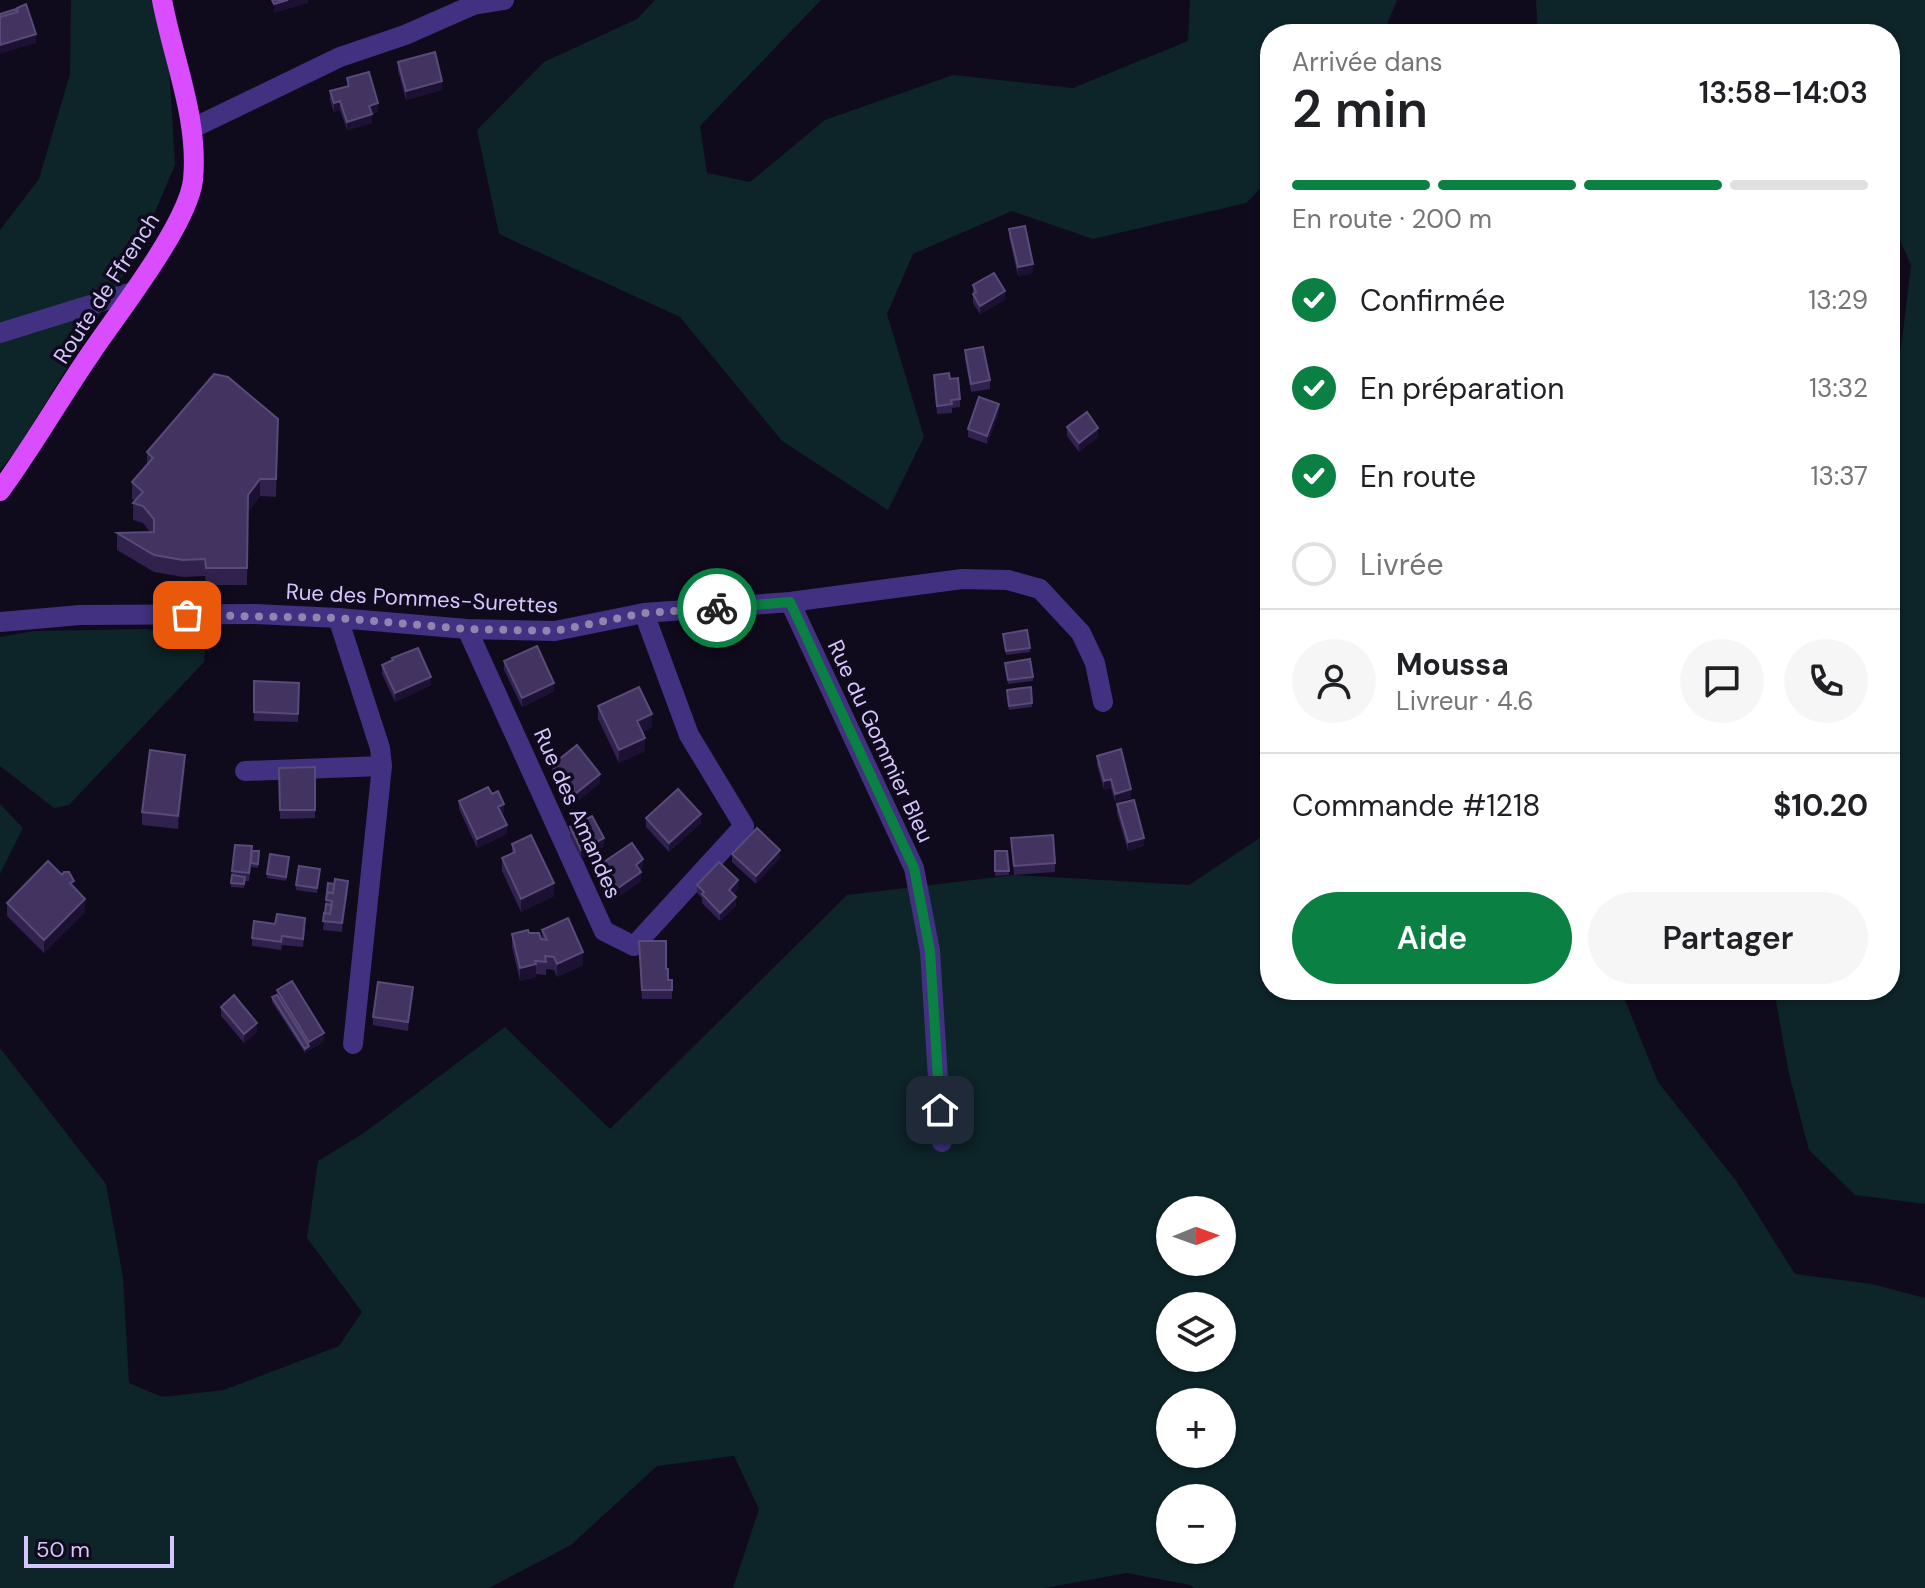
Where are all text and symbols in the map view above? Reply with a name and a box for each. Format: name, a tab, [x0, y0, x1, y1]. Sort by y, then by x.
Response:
text: Arrivée dans	[1292, 45, 1443, 79]
text: 13:58–14:03	[1699, 73, 1868, 112]
text: 2 min	[1292, 75, 1428, 143]
text: En route · 200 m	[1292, 202, 1492, 236]
street label: Route de Ffrench	[47, 207, 166, 369]
icon: check	[1292, 278, 1336, 322]
text: Confirmée	[1360, 281, 1505, 320]
text: 13:29	[1808, 283, 1868, 317]
icon: check	[1292, 366, 1336, 410]
text: En préparation	[1360, 369, 1565, 408]
text: 13:32	[1809, 371, 1868, 405]
icon: check	[1292, 454, 1336, 498]
text: En route	[1360, 457, 1476, 496]
text: 13:37	[1810, 459, 1868, 493]
text: Livrée	[1360, 545, 1443, 584]
courier	[677, 568, 757, 648]
street label: Rue des Pommes-Surettes	[285, 577, 559, 620]
pin	[153, 581, 221, 649]
icon: bike	[695, 586, 739, 630]
icon: bag	[165, 593, 209, 637]
street label: Rue du Gommier Bleu	[821, 635, 940, 847]
button: person	[1292, 639, 1376, 723]
button: chat	[1680, 639, 1764, 723]
button: phone	[1784, 639, 1868, 723]
text: Moussa	[1396, 645, 1509, 684]
text: Livreur · 4.6	[1396, 684, 1534, 718]
street label: Rue des Amandes	[527, 724, 628, 903]
text: Commande #1218	[1292, 786, 1541, 825]
text: $10.20	[1773, 786, 1868, 825]
button: Aide	[1292, 892, 1572, 984]
button: Partager	[1588, 892, 1868, 984]
pin	[906, 1076, 974, 1144]
icon: home	[918, 1088, 962, 1132]
north arrow	[1156, 1196, 1236, 1276]
map controls	[1156, 1196, 1236, 1564]
button: layers	[1156, 1292, 1236, 1372]
button: +	[1156, 1388, 1236, 1468]
button: −	[1156, 1484, 1236, 1564]
scale bar	[24, 1532, 174, 1568]
text: 50 m	[36, 1535, 90, 1564]

